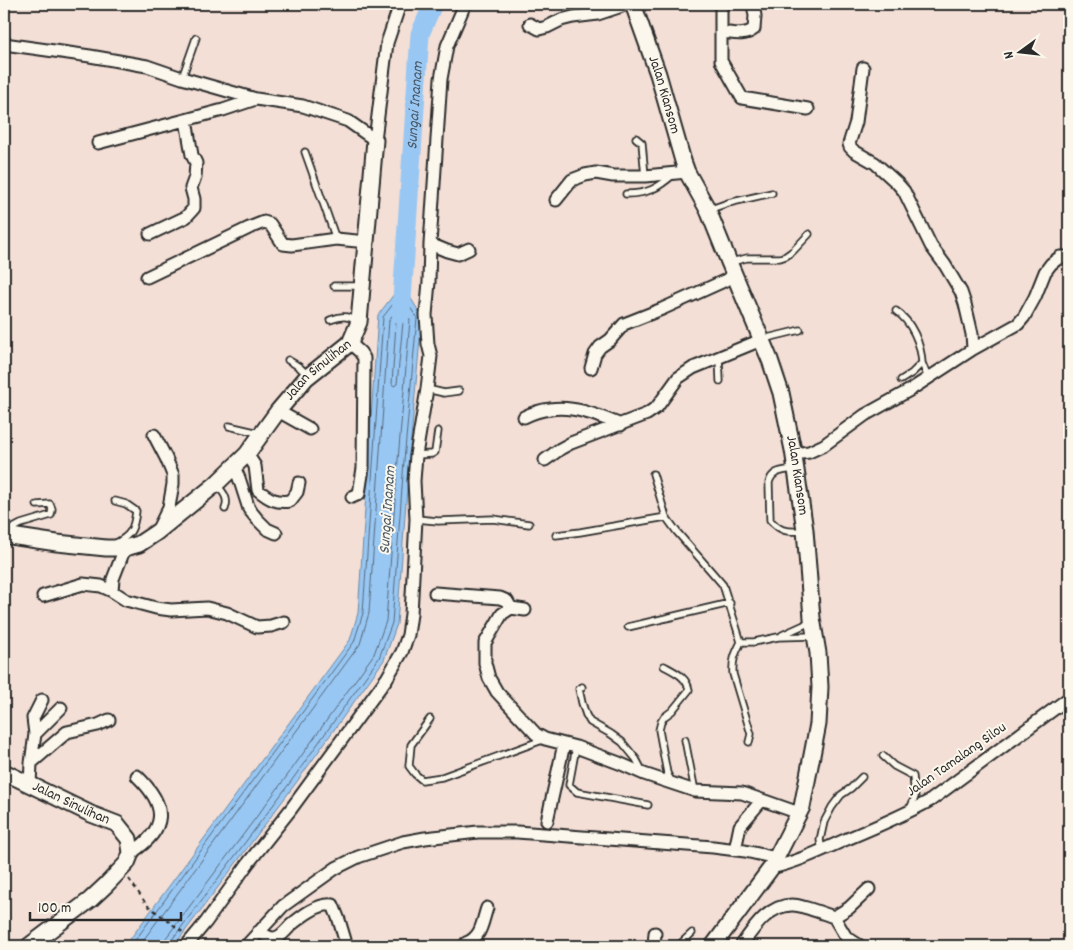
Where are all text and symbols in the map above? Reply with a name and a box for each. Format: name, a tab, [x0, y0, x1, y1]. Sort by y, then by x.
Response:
north arrow	[996, 28, 1046, 78]
text: N	[999, 49, 1020, 61]
street label: Jalan Kiansom	[641, 53, 686, 137]
water label: Sungai Inanam	[401, 60, 430, 150]
street label: Jalan Sinulihan	[280, 334, 357, 406]
street label: Jalan Kiansom	[779, 433, 814, 517]
water label: Sungai Inanam	[373, 464, 403, 555]
street label: Jalan Tamalang Silou	[903, 717, 1011, 803]
street label: Jalan Sinulihan	[28, 776, 113, 831]
scale bar	[30, 890, 181, 922]
text: 100 m	[38, 898, 71, 920]

